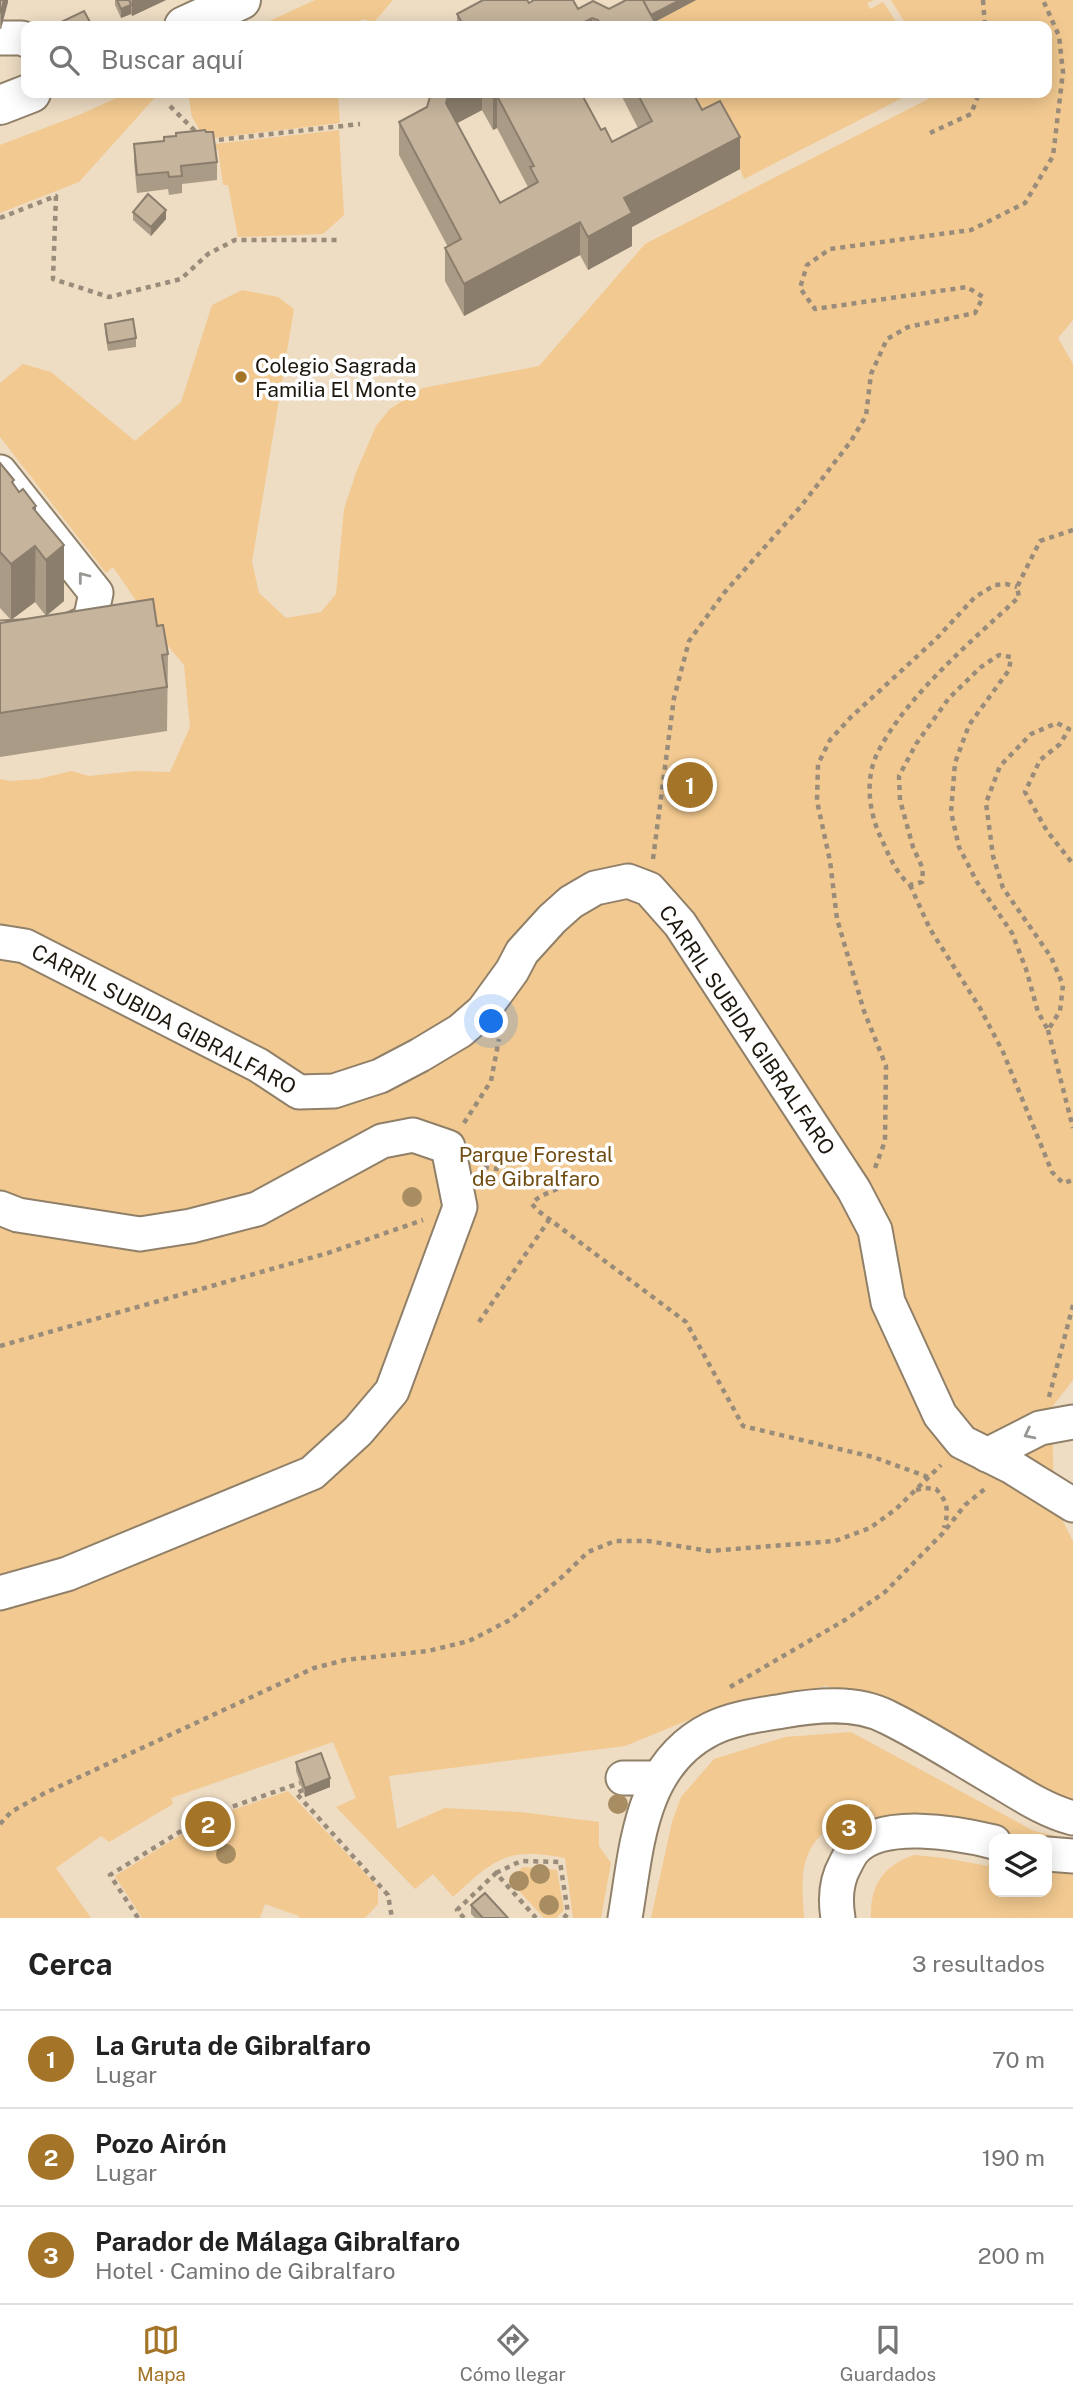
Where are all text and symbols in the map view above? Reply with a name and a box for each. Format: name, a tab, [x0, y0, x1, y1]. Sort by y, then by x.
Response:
search box	[21, 21, 1052, 98]
icon: search	[45, 41, 83, 79]
text: Buscar aquí	[101, 44, 243, 75]
place label: Colegio Sagrada Familia El Monte	[255, 353, 417, 402]
marker: Colegio Sagrada Familia El Monte	[233, 369, 249, 385]
one-way arrow	[79, 573, 92, 585]
pin: 1	[667, 759, 713, 811]
street label: CARRIL SUBIDA GIBRALFARO	[654, 900, 840, 1160]
street label: CARRIL SUBIDA GIBRALFARO	[27, 939, 301, 1099]
your location	[474, 1004, 508, 1038]
park label: Parque Forestal de Gibralfaro	[459, 1142, 613, 1191]
one-way arrow	[1024, 1425, 1036, 1439]
pin: 2	[185, 1798, 231, 1850]
pin: 3	[826, 1801, 872, 1853]
map controls	[989, 1834, 1052, 1897]
button: layers	[989, 1834, 1052, 1897]
text: Cerca	[28, 1946, 113, 1982]
text: 3 resultados	[912, 1950, 1045, 1977]
text: La Gruta de Gibralfaro	[95, 2030, 371, 2061]
text: 1	[46, 2046, 56, 2073]
text: 70 m	[992, 2046, 1045, 2073]
text: Lugar	[95, 2061, 157, 2088]
text: Pozo Airón	[95, 2128, 227, 2159]
text: 2	[44, 2144, 58, 2171]
text: 190 m	[982, 2144, 1045, 2171]
text: Lugar	[95, 2159, 157, 2186]
text: Parador de Málaga Gibralfaro	[95, 2226, 460, 2257]
text: 3	[43, 2242, 59, 2269]
text: 200 m	[978, 2242, 1045, 2269]
text: Hotel · Camino de Gibralfaro	[95, 2257, 395, 2284]
tab: Mapa	[137, 2321, 186, 2385]
tab: Cómo llegar	[460, 2321, 566, 2385]
tab: Guardados	[840, 2321, 936, 2385]

